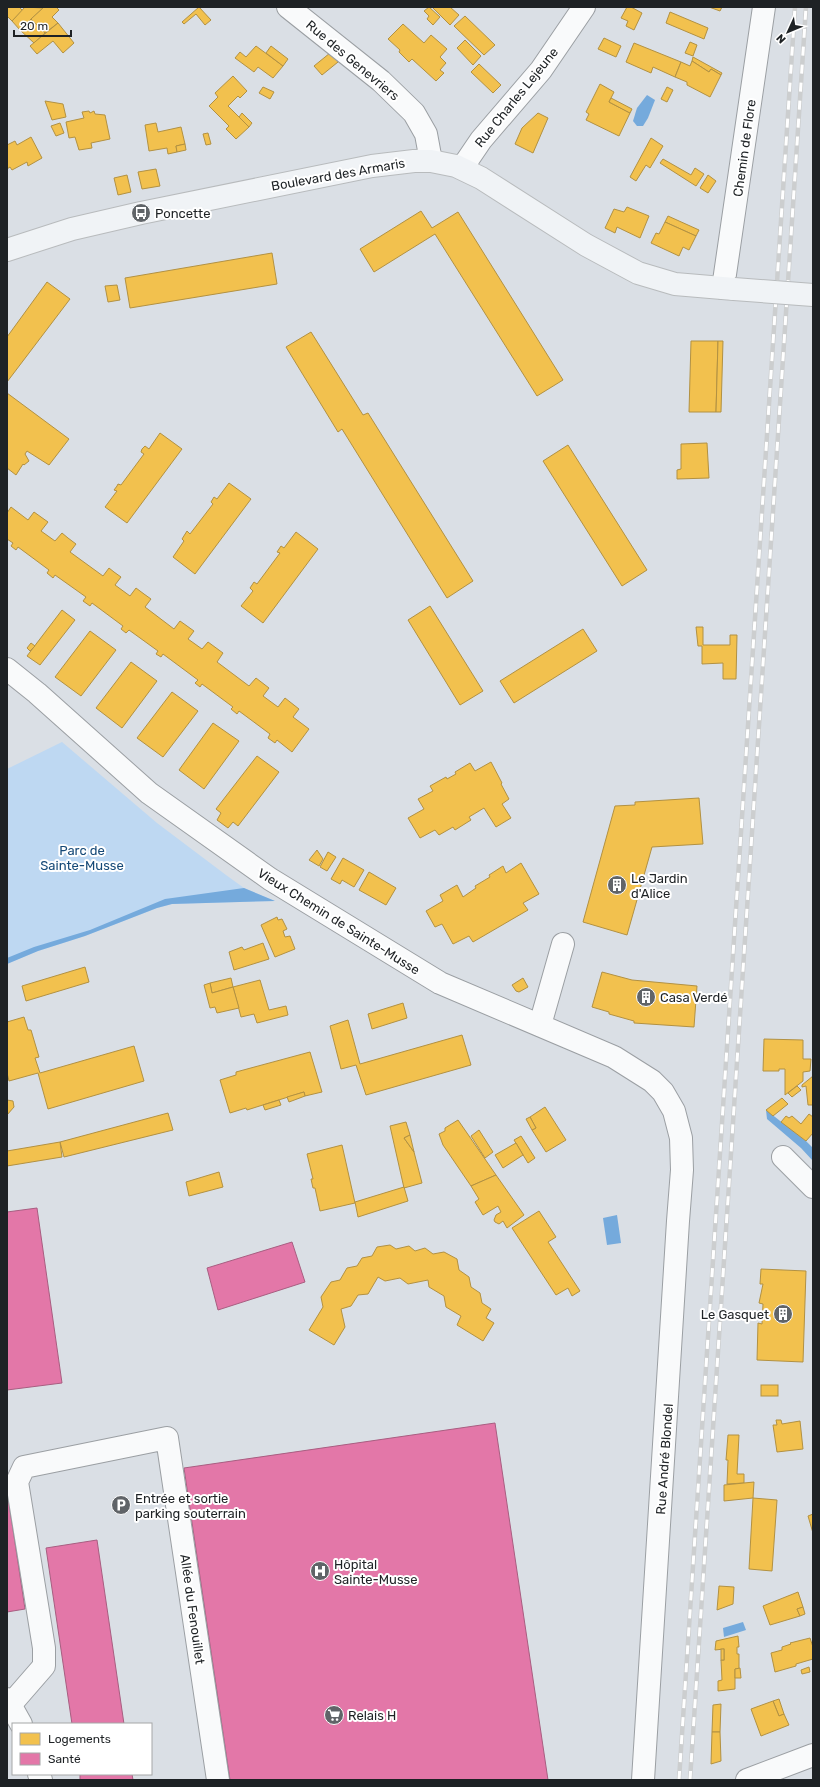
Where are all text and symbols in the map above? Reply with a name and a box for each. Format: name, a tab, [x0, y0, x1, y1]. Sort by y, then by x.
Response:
scale bar	[14, 12, 71, 38]
north arrow	[768, 12, 808, 52]
street label: Rue des Genevriers	[303, 17, 403, 104]
text: 20 m	[20, 19, 48, 33]
text: N	[774, 31, 789, 46]
street label: Rue Charles Lejeune	[472, 44, 561, 150]
street label: Chemin de Flore	[730, 98, 759, 198]
street label: Boulevard des Armaris	[270, 155, 407, 194]
bus stop icon: Poncette	[130, 202, 152, 224]
place label: Poncette	[155, 206, 210, 221]
park label: Parc de Sainte-Musse	[40, 843, 124, 873]
street label: Vieux Chemin de Sainte-Musse	[255, 865, 423, 978]
place label: Le Jardin d'Alice	[631, 871, 688, 901]
building icon: Le Jardin d'Alice	[606, 874, 628, 896]
building icon: Casa Verdé	[635, 986, 657, 1008]
place label: Casa Verdé	[660, 990, 727, 1005]
building icon: Le Gasquet	[772, 1303, 794, 1325]
place label: Le Gasquet	[701, 1307, 769, 1322]
street label: Rue André Blondel	[653, 1403, 676, 1515]
place label: Entrée et sortie parking souterrain	[135, 1491, 246, 1522]
parking icon: Entrée et sortie parking souterrain	[110, 1494, 132, 1516]
street label: Allée du Fenouillet	[177, 1553, 208, 1665]
place label: Hôpital Sainte-Musse	[334, 1557, 417, 1587]
hospital icon: Hôpital Sainte-Musse	[309, 1560, 331, 1582]
supermarket icon: Relais H	[323, 1704, 345, 1726]
place label: Relais H	[348, 1708, 396, 1723]
legend	[12, 1723, 152, 1775]
text: Logements	[48, 1732, 111, 1746]
text: Santé	[48, 1752, 81, 1766]

